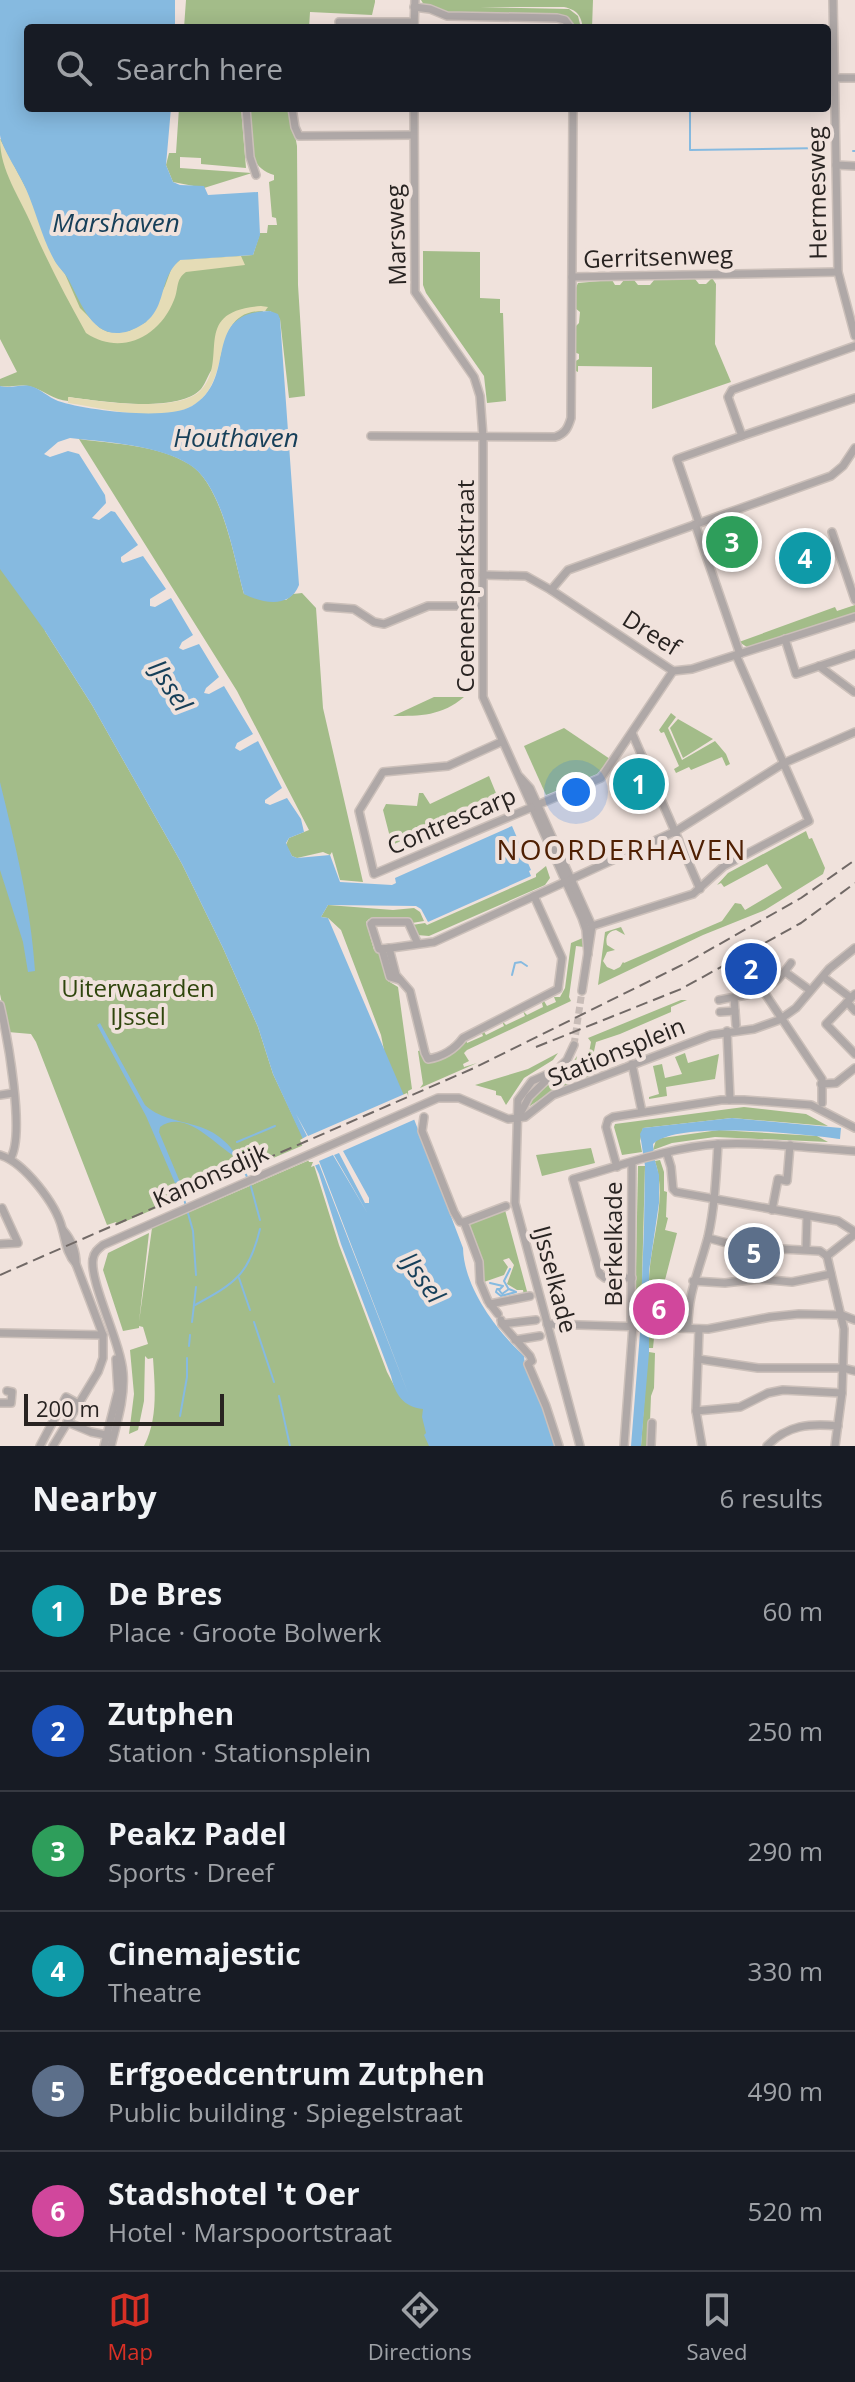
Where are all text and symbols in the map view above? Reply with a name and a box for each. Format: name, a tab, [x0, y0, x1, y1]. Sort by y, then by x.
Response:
search box	[24, 24, 831, 112]
icon: search	[52, 46, 96, 90]
text: Search here	[116, 48, 283, 89]
street label: Hermesweg	[798, 126, 834, 260]
street label: Marsweg	[377, 184, 413, 286]
water label: Marshaven	[52, 204, 180, 240]
street label: Gerritsenweg	[583, 237, 733, 275]
water label: Houthaven	[173, 419, 299, 455]
street label: Coenensparkstraat	[448, 480, 481, 692]
pin: 3	[706, 512, 758, 572]
pin: 4	[779, 528, 831, 588]
street label: Dreef	[617, 602, 689, 664]
water label: IJssel	[141, 652, 202, 719]
pin: 1	[613, 754, 665, 814]
your location	[556, 772, 596, 812]
street label: Contrescarp	[382, 778, 520, 862]
district label: NOORDERHAVEN	[497, 830, 747, 868]
pin: 2	[725, 939, 777, 999]
park label: Uiterwaarden IJssel	[61, 971, 215, 1032]
street label: Stationsplein	[542, 1008, 690, 1094]
street label: Kanonsdijk	[147, 1135, 273, 1215]
street label: Berkelkade	[596, 1181, 629, 1307]
street label: IJsselkade	[526, 1222, 586, 1336]
pin: 5	[728, 1223, 780, 1283]
water label: IJssel	[392, 1244, 455, 1311]
pin: 6	[633, 1279, 685, 1339]
scale bar	[24, 1390, 224, 1426]
text: 200 m	[36, 1393, 100, 1423]
text: Nearby	[32, 1475, 157, 1521]
text: 6 results	[720, 1480, 823, 1516]
text: De Bres	[108, 1573, 222, 1614]
text: 1	[51, 1593, 65, 1629]
text: 60 m	[762, 1593, 823, 1629]
text: Place · Groote Bolwerk	[108, 1614, 382, 1650]
text: Zutphen	[108, 1693, 234, 1734]
text: 2	[51, 1713, 65, 1749]
text: 250 m	[748, 1713, 823, 1749]
text: Station · Stationsplein	[108, 1734, 371, 1770]
text: Peakz Padel	[108, 1813, 287, 1854]
text: 3	[51, 1833, 65, 1869]
text: 290 m	[748, 1833, 823, 1869]
text: Sports · Dreef	[108, 1854, 274, 1890]
text: Cinemajestic	[108, 1933, 301, 1974]
text: 4	[51, 1953, 65, 1989]
text: 330 m	[748, 1953, 823, 1989]
text: Theatre	[108, 1974, 202, 2010]
text: Erfgoedcentrum Zutphen	[108, 2053, 485, 2094]
text: 5	[51, 2073, 65, 2109]
text: 490 m	[748, 2073, 823, 2109]
text: Public building · Spiegelstraat	[108, 2094, 463, 2130]
text: Stadshotel 't Oer	[108, 2173, 360, 2214]
text: 6	[51, 2193, 65, 2229]
text: 520 m	[748, 2193, 823, 2229]
text: Hotel · Marspoortstraat	[108, 2214, 392, 2250]
tab: Map	[107, 2288, 153, 2366]
tab: Directions	[368, 2288, 472, 2366]
tab: Saved	[686, 2288, 748, 2366]

